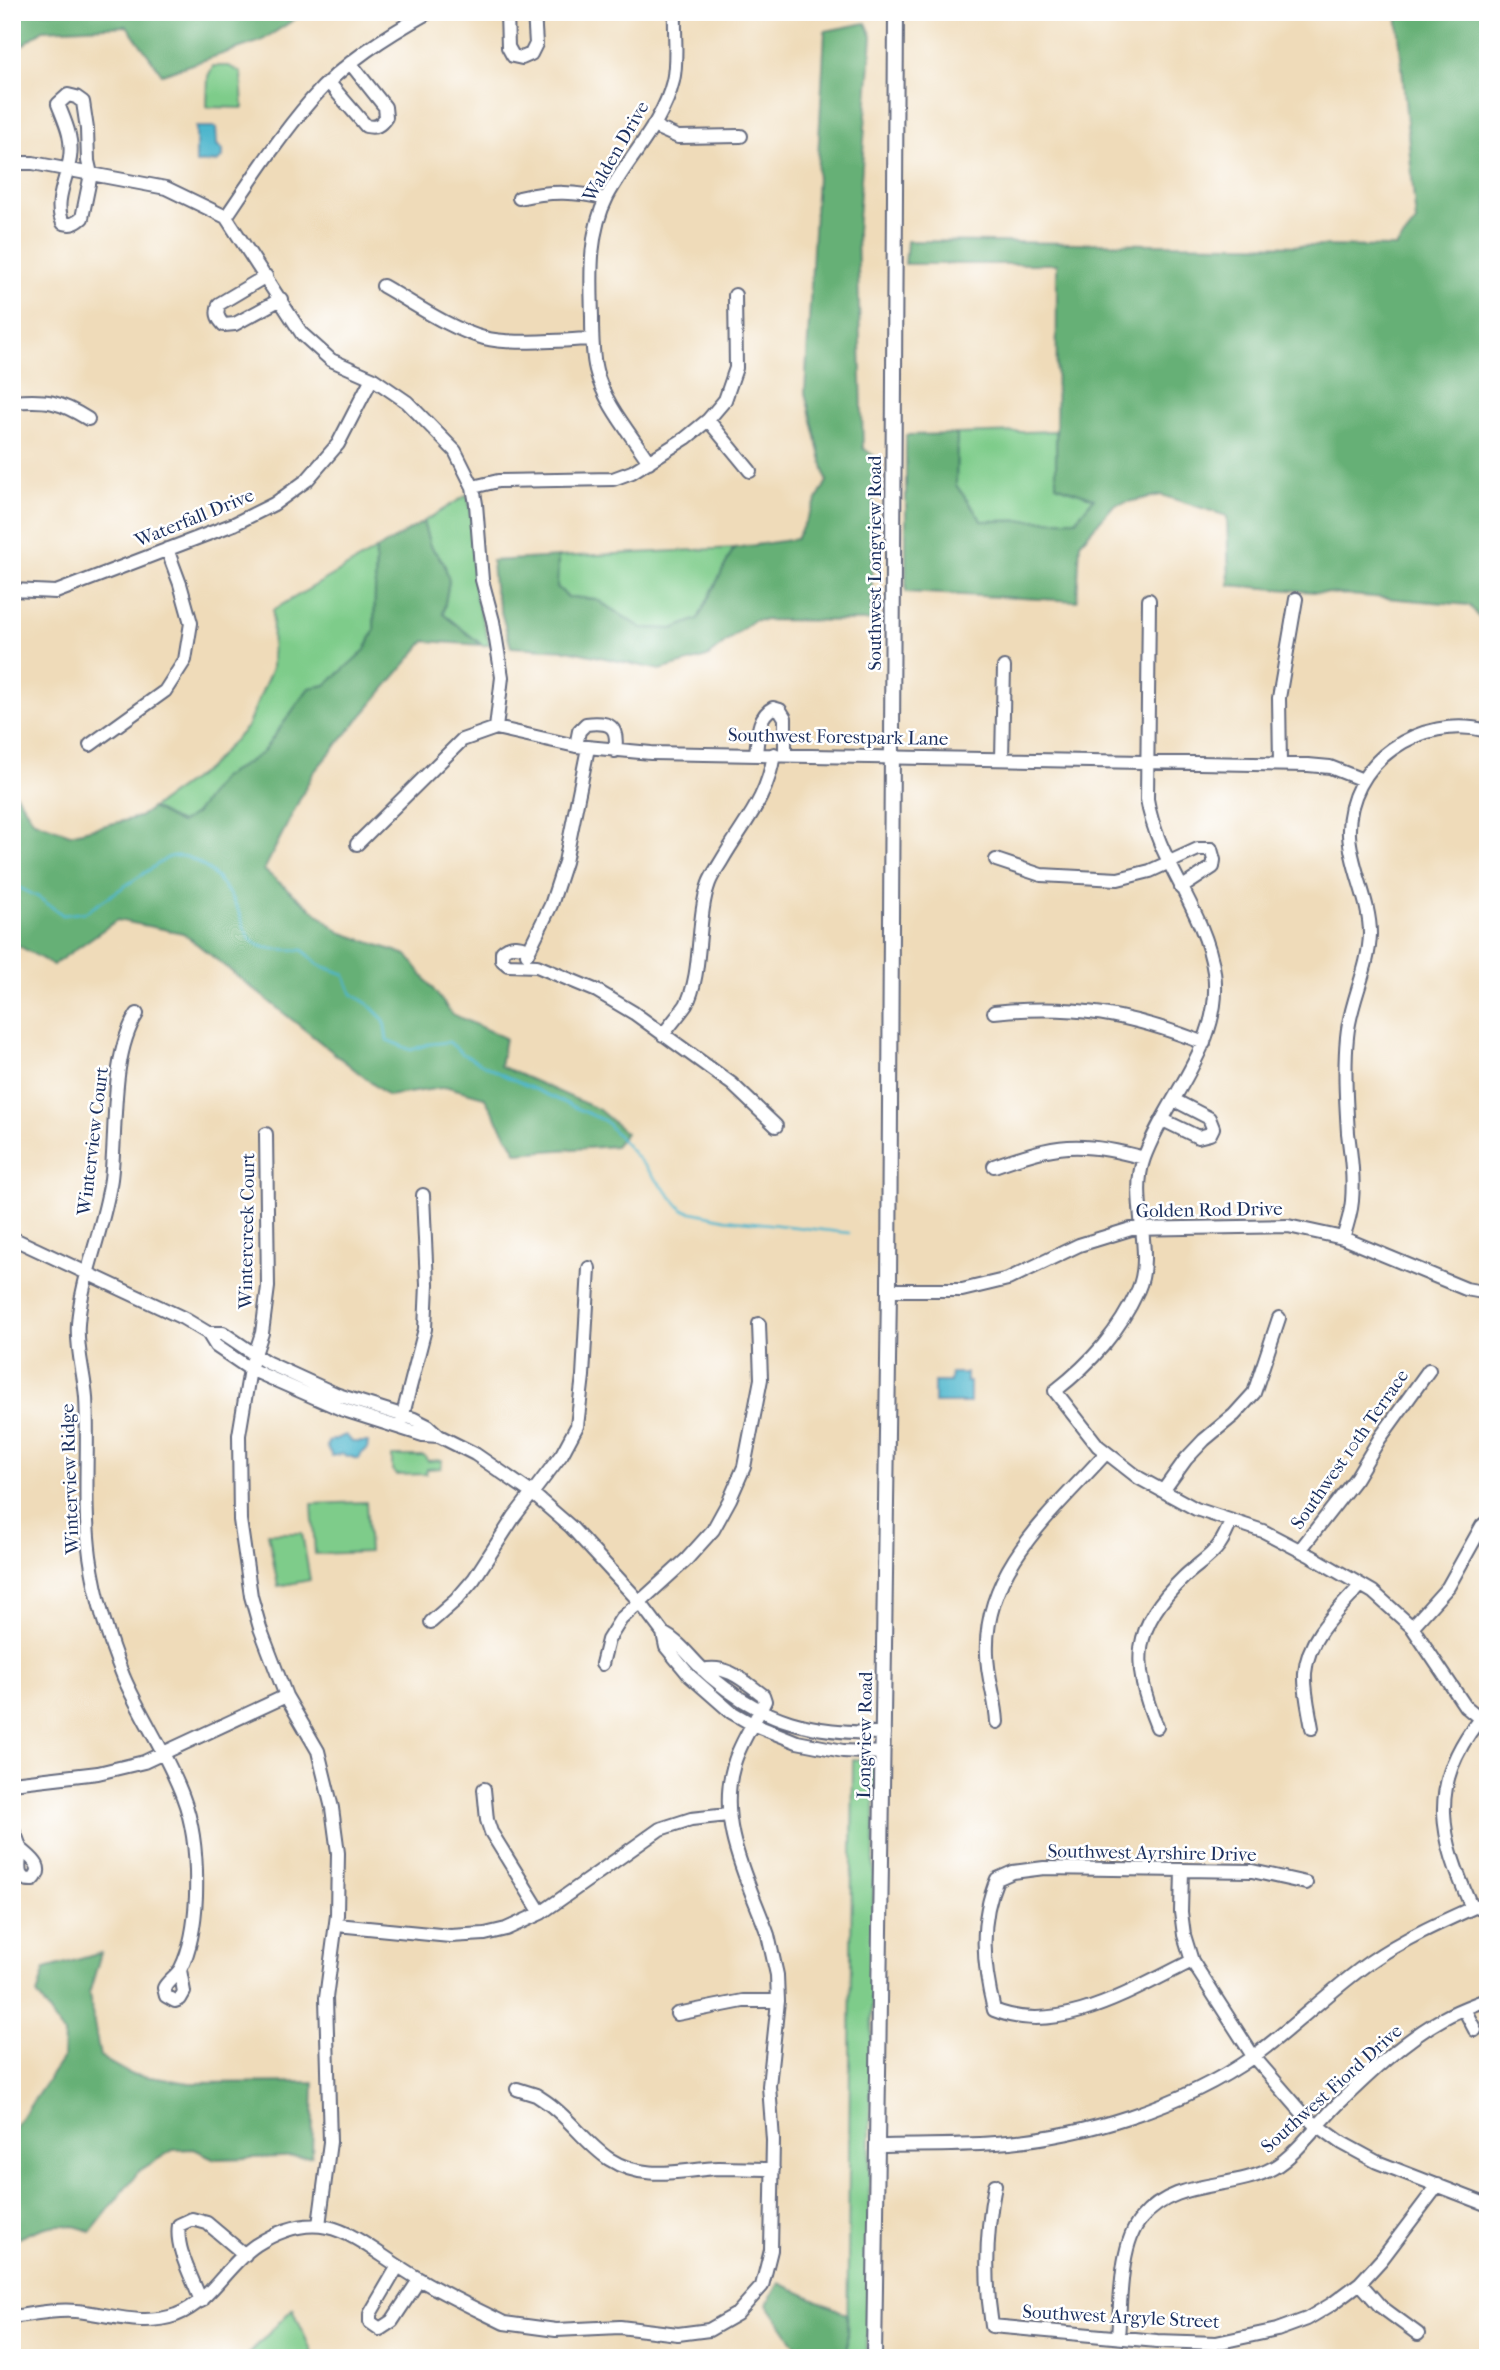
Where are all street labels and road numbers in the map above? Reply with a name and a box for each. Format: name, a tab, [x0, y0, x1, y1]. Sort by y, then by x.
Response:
street label: Walden Drive	[578, 97, 654, 207]
street label: Southwest Longview Road	[864, 455, 886, 671]
street label: Waterfall Drive	[131, 484, 257, 552]
street label: Southwest Forestpark Lane	[728, 724, 948, 750]
street label: Winterview Court	[73, 1065, 113, 1218]
street label: Wintercreek Court	[235, 1153, 259, 1310]
street label: Golden Rod Drive	[1135, 1198, 1283, 1222]
street label: Southwest 10th Terrace	[1286, 1365, 1413, 1534]
street label: Winterview Ridge	[56, 1403, 84, 1556]
street label: Longview Road	[853, 1671, 877, 1799]
street label: Southwest Ayrshire Drive	[1047, 1840, 1257, 1866]
street label: Southwest Fiord Drive	[1257, 2020, 1407, 2158]
street label: Southwest Argyle Street	[1022, 2301, 1220, 2333]

